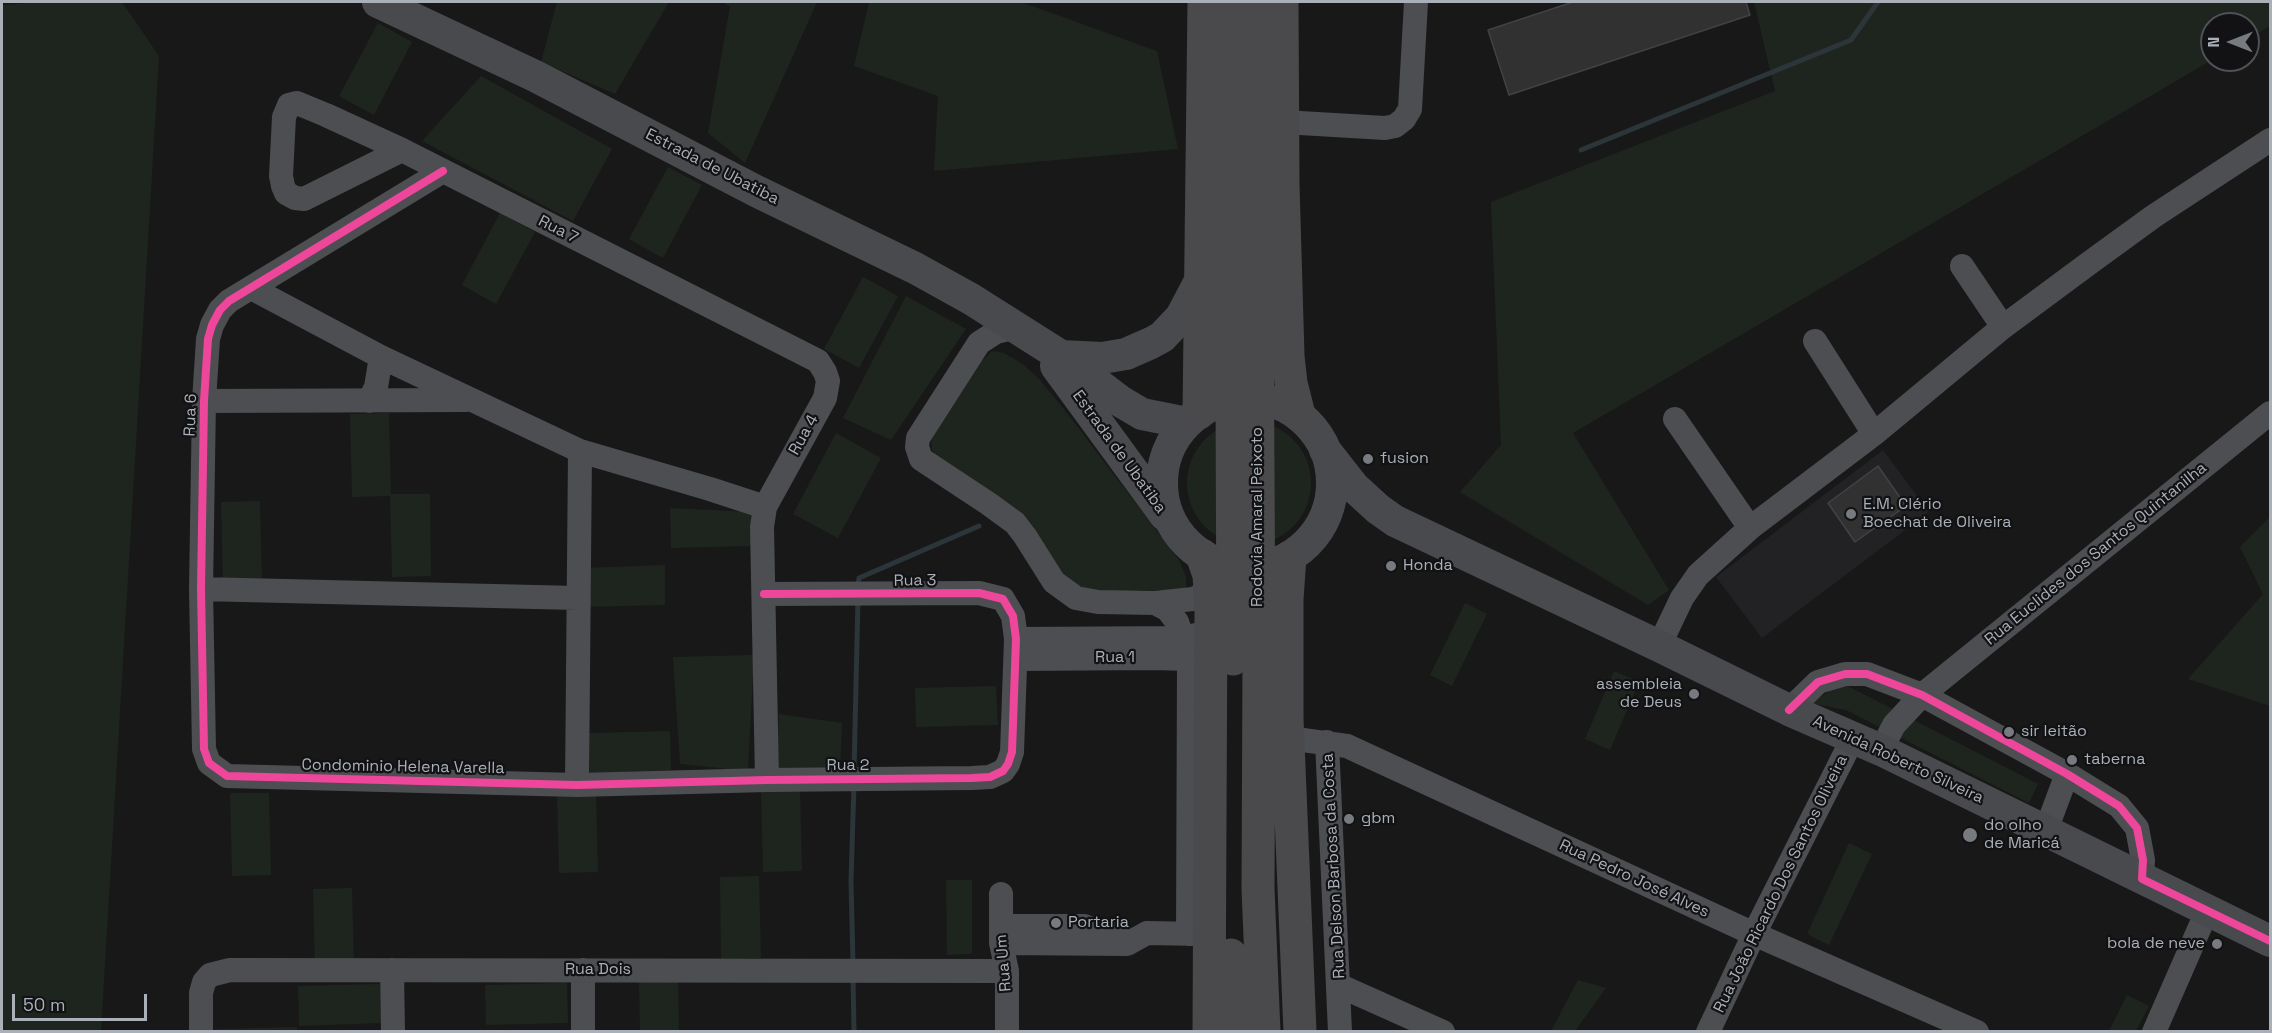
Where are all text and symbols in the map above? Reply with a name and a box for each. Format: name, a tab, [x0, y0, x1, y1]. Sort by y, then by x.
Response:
north arrow	[2200, 12, 2260, 72]
text: N	[2203, 37, 2224, 47]
street label: Estrada de Ubatiba	[642, 125, 782, 209]
street label: Rua 7	[535, 212, 581, 248]
street label: Estrada de Ubatiba	[1068, 387, 1170, 517]
street label: Rua 6	[181, 393, 201, 437]
street label: Rua 4	[785, 411, 823, 459]
street label: Rodovia Amaral Peixoto	[1248, 427, 1268, 607]
place label: fusion	[1380, 449, 1429, 469]
marker: fusion	[1361, 452, 1375, 466]
street label: Rua Euclides dos Santos Quintanilha	[1981, 459, 2211, 649]
place label: E.M. Clério Boechat de Oliveira	[1863, 495, 2012, 533]
marker: E.M. Clério Boechat de Oliveira	[1844, 507, 1858, 521]
place label: Honda	[1403, 556, 1453, 576]
marker: Honda	[1384, 559, 1398, 573]
street label: Rua 3	[893, 571, 937, 591]
street label: Rua 1	[1095, 648, 1135, 668]
place label: assembleia de Deus	[1596, 675, 1682, 713]
marker: assembleia de Deus	[1687, 687, 1701, 701]
street label: Avenida Roberto Silveira	[1810, 712, 1986, 808]
place label: sir leitão	[2021, 722, 2087, 742]
marker: sir leitão	[2002, 725, 2016, 739]
place label: taberna	[2084, 750, 2145, 770]
street label: Rua João Ricardo Dos Santos Oliveira	[1710, 752, 1852, 1016]
street label: Rua Delson Barbosa da Costa	[1319, 753, 1349, 979]
marker: taberna	[2065, 753, 2079, 767]
street label: Condominio Helena Varella	[301, 756, 505, 778]
street label: Rua 2	[827, 756, 869, 776]
place label: gbm	[1361, 809, 1395, 829]
marker: gbm	[1342, 812, 1356, 826]
place label: do olho de Maricá	[1984, 816, 2060, 854]
marker: do olho de Maricá	[1961, 826, 1979, 844]
street label: Rua Pedro José Alves	[1556, 836, 1712, 922]
place label: Portaria	[1068, 913, 1129, 933]
marker: Portaria	[1049, 916, 1063, 930]
street label: Rua Um	[992, 933, 1016, 993]
place label: bola de neve	[2107, 934, 2205, 954]
marker: bola de neve	[2210, 937, 2224, 951]
street label: Rua Dois	[565, 960, 631, 980]
scale bar	[15, 982, 150, 1020]
text: 50 m	[23, 993, 65, 1016]

